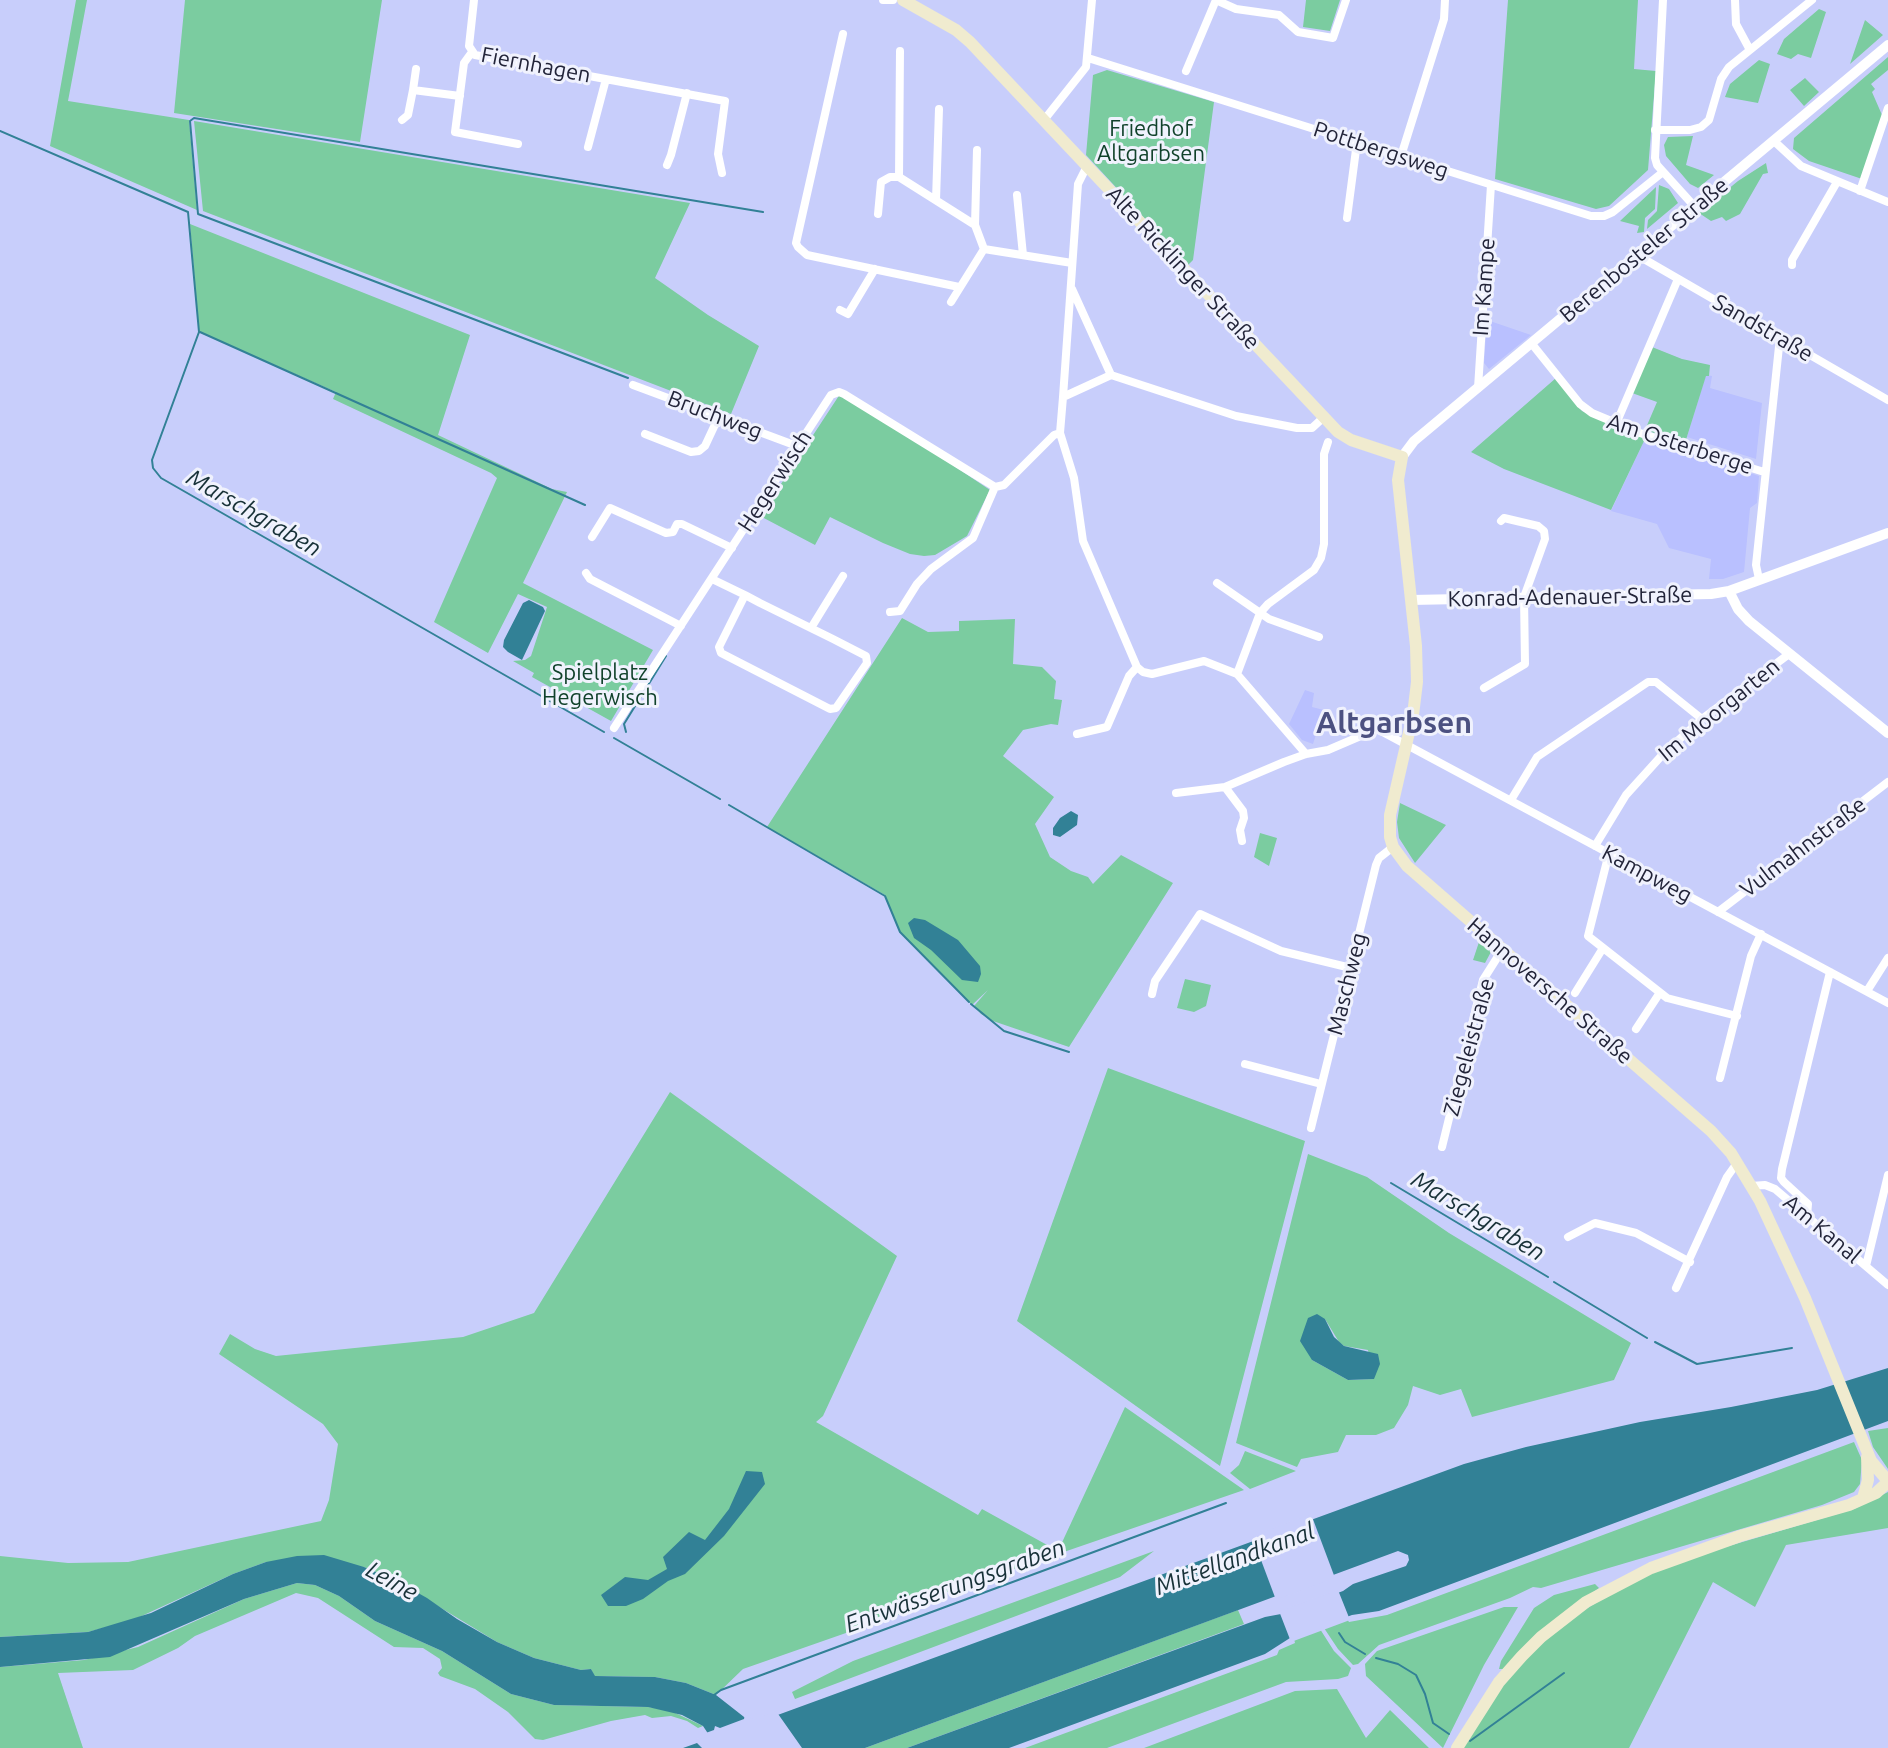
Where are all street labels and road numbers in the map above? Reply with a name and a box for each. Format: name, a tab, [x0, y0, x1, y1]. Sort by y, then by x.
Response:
street label: Fiernhagen	[479, 41, 593, 89]
street label: Pottbergsweg	[1310, 116, 1452, 184]
street label: Berenbosteler Straße	[1554, 172, 1734, 328]
street label: Alte Ricklinger Straße	[1101, 181, 1265, 355]
street label: Im Kampe	[1467, 237, 1501, 337]
street label: Sandstraße	[1708, 289, 1818, 367]
street label: Bruchweg	[664, 385, 766, 445]
street label: Am Osterberge	[1604, 408, 1756, 480]
street label: Hegerwisch	[732, 425, 818, 537]
street label: Konrad-Adenauer-Straße	[1447, 582, 1693, 612]
street label: Im Moorgarten	[1653, 653, 1785, 767]
street label: Vulmahnstraße	[1735, 791, 1871, 903]
street label: Kampweg	[1597, 839, 1697, 909]
street label: Hannoversche Straße	[1462, 912, 1638, 1070]
street label: Maschweg	[1322, 930, 1372, 1038]
street label: Ziegeleistraße	[1438, 975, 1500, 1119]
street label: Am Kanal	[1778, 1189, 1866, 1269]

